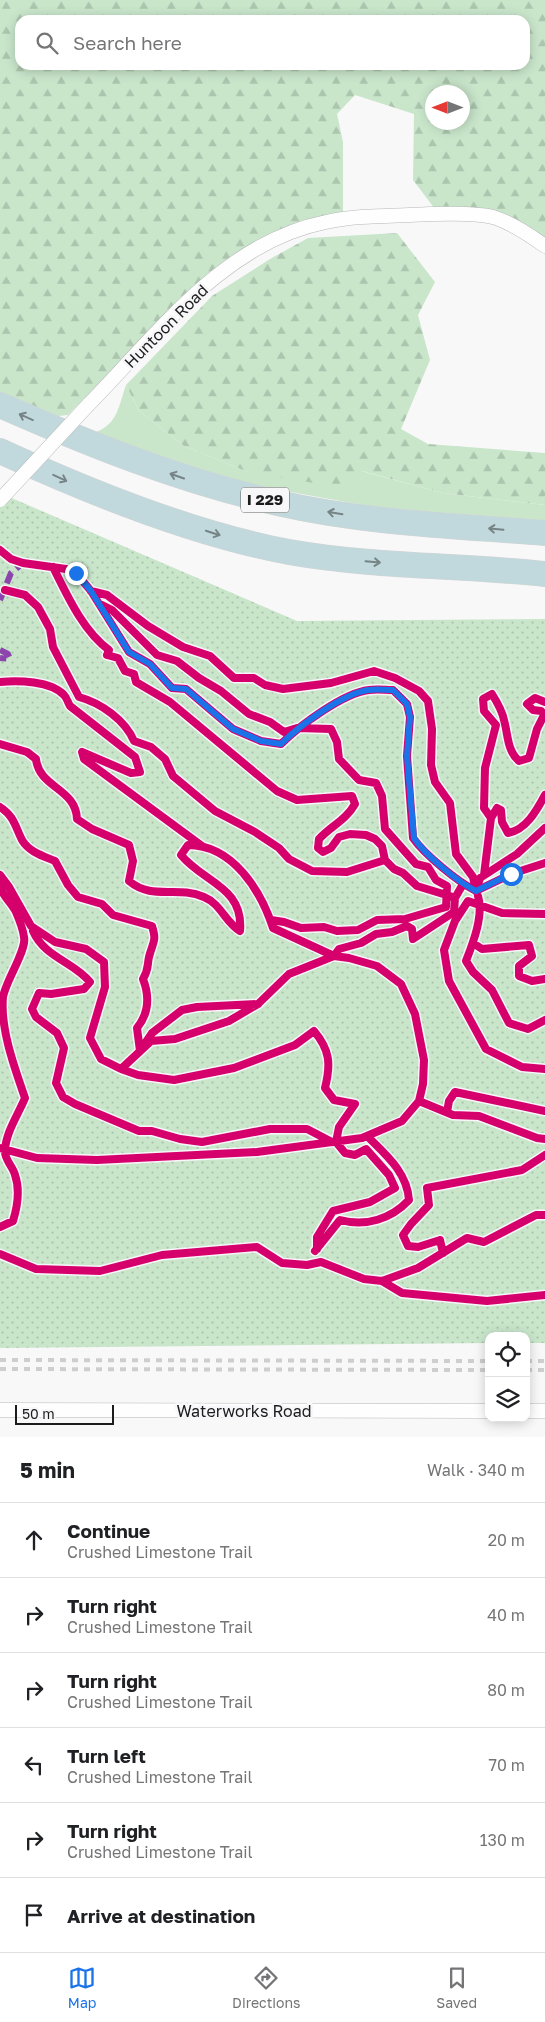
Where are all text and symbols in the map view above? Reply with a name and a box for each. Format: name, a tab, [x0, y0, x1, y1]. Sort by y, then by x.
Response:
search box	[15, 15, 530, 70]
icon: search	[33, 29, 61, 57]
text: Search here	[73, 31, 182, 54]
north arrow	[425, 85, 470, 130]
street label: Huntoon Road	[120, 280, 212, 372]
one-way arrow	[19, 411, 34, 421]
one-way arrow	[169, 470, 185, 480]
one-way arrow	[52, 474, 67, 484]
road number: I 229	[241, 488, 289, 512]
one-way arrow	[327, 507, 343, 517]
one-way arrow	[489, 524, 505, 534]
one-way arrow	[205, 528, 221, 538]
one-way arrow	[364, 558, 380, 567]
route end	[65, 562, 88, 585]
route start	[500, 863, 523, 886]
map controls	[485, 1332, 530, 1422]
button: locate	[485, 1332, 530, 1377]
button: layers	[485, 1377, 530, 1422]
street label: Waterworks Road	[176, 1401, 312, 1421]
scale bar	[15, 1402, 114, 1425]
text: 50 m	[22, 1405, 55, 1422]
text: 5 min	[20, 1457, 75, 1483]
text: Walk · 340 m	[427, 1460, 525, 1480]
text: Continue	[67, 1519, 150, 1542]
icon: ahead	[20, 1526, 48, 1554]
text: 20 m	[488, 1530, 525, 1550]
text: Crushed Limestone Trail	[67, 1542, 253, 1562]
text: Turn right	[67, 1594, 157, 1617]
icon: right	[20, 1601, 48, 1629]
text: 40 m	[487, 1605, 525, 1625]
text: Crushed Limestone Trail	[67, 1617, 253, 1637]
text: Turn right	[67, 1669, 157, 1692]
icon: right	[20, 1676, 48, 1704]
text: 80 m	[487, 1680, 525, 1700]
text: Crushed Limestone Trail	[67, 1692, 253, 1712]
text: Turn left	[67, 1744, 146, 1767]
icon: left	[20, 1751, 48, 1779]
text: 70 m	[488, 1755, 525, 1775]
text: Crushed Limestone Trail	[67, 1767, 253, 1787]
text: Turn right	[67, 1819, 157, 1842]
icon: right	[20, 1826, 48, 1854]
text: 130 m	[480, 1830, 525, 1850]
text: Crushed Limestone Trail	[67, 1842, 253, 1862]
icon: arrive	[20, 1901, 48, 1929]
text: Arrive at destination	[67, 1904, 255, 1927]
tab: Map	[68, 1964, 96, 2011]
tab: Directions	[232, 1964, 301, 2011]
tab: Saved	[436, 1964, 477, 2011]

